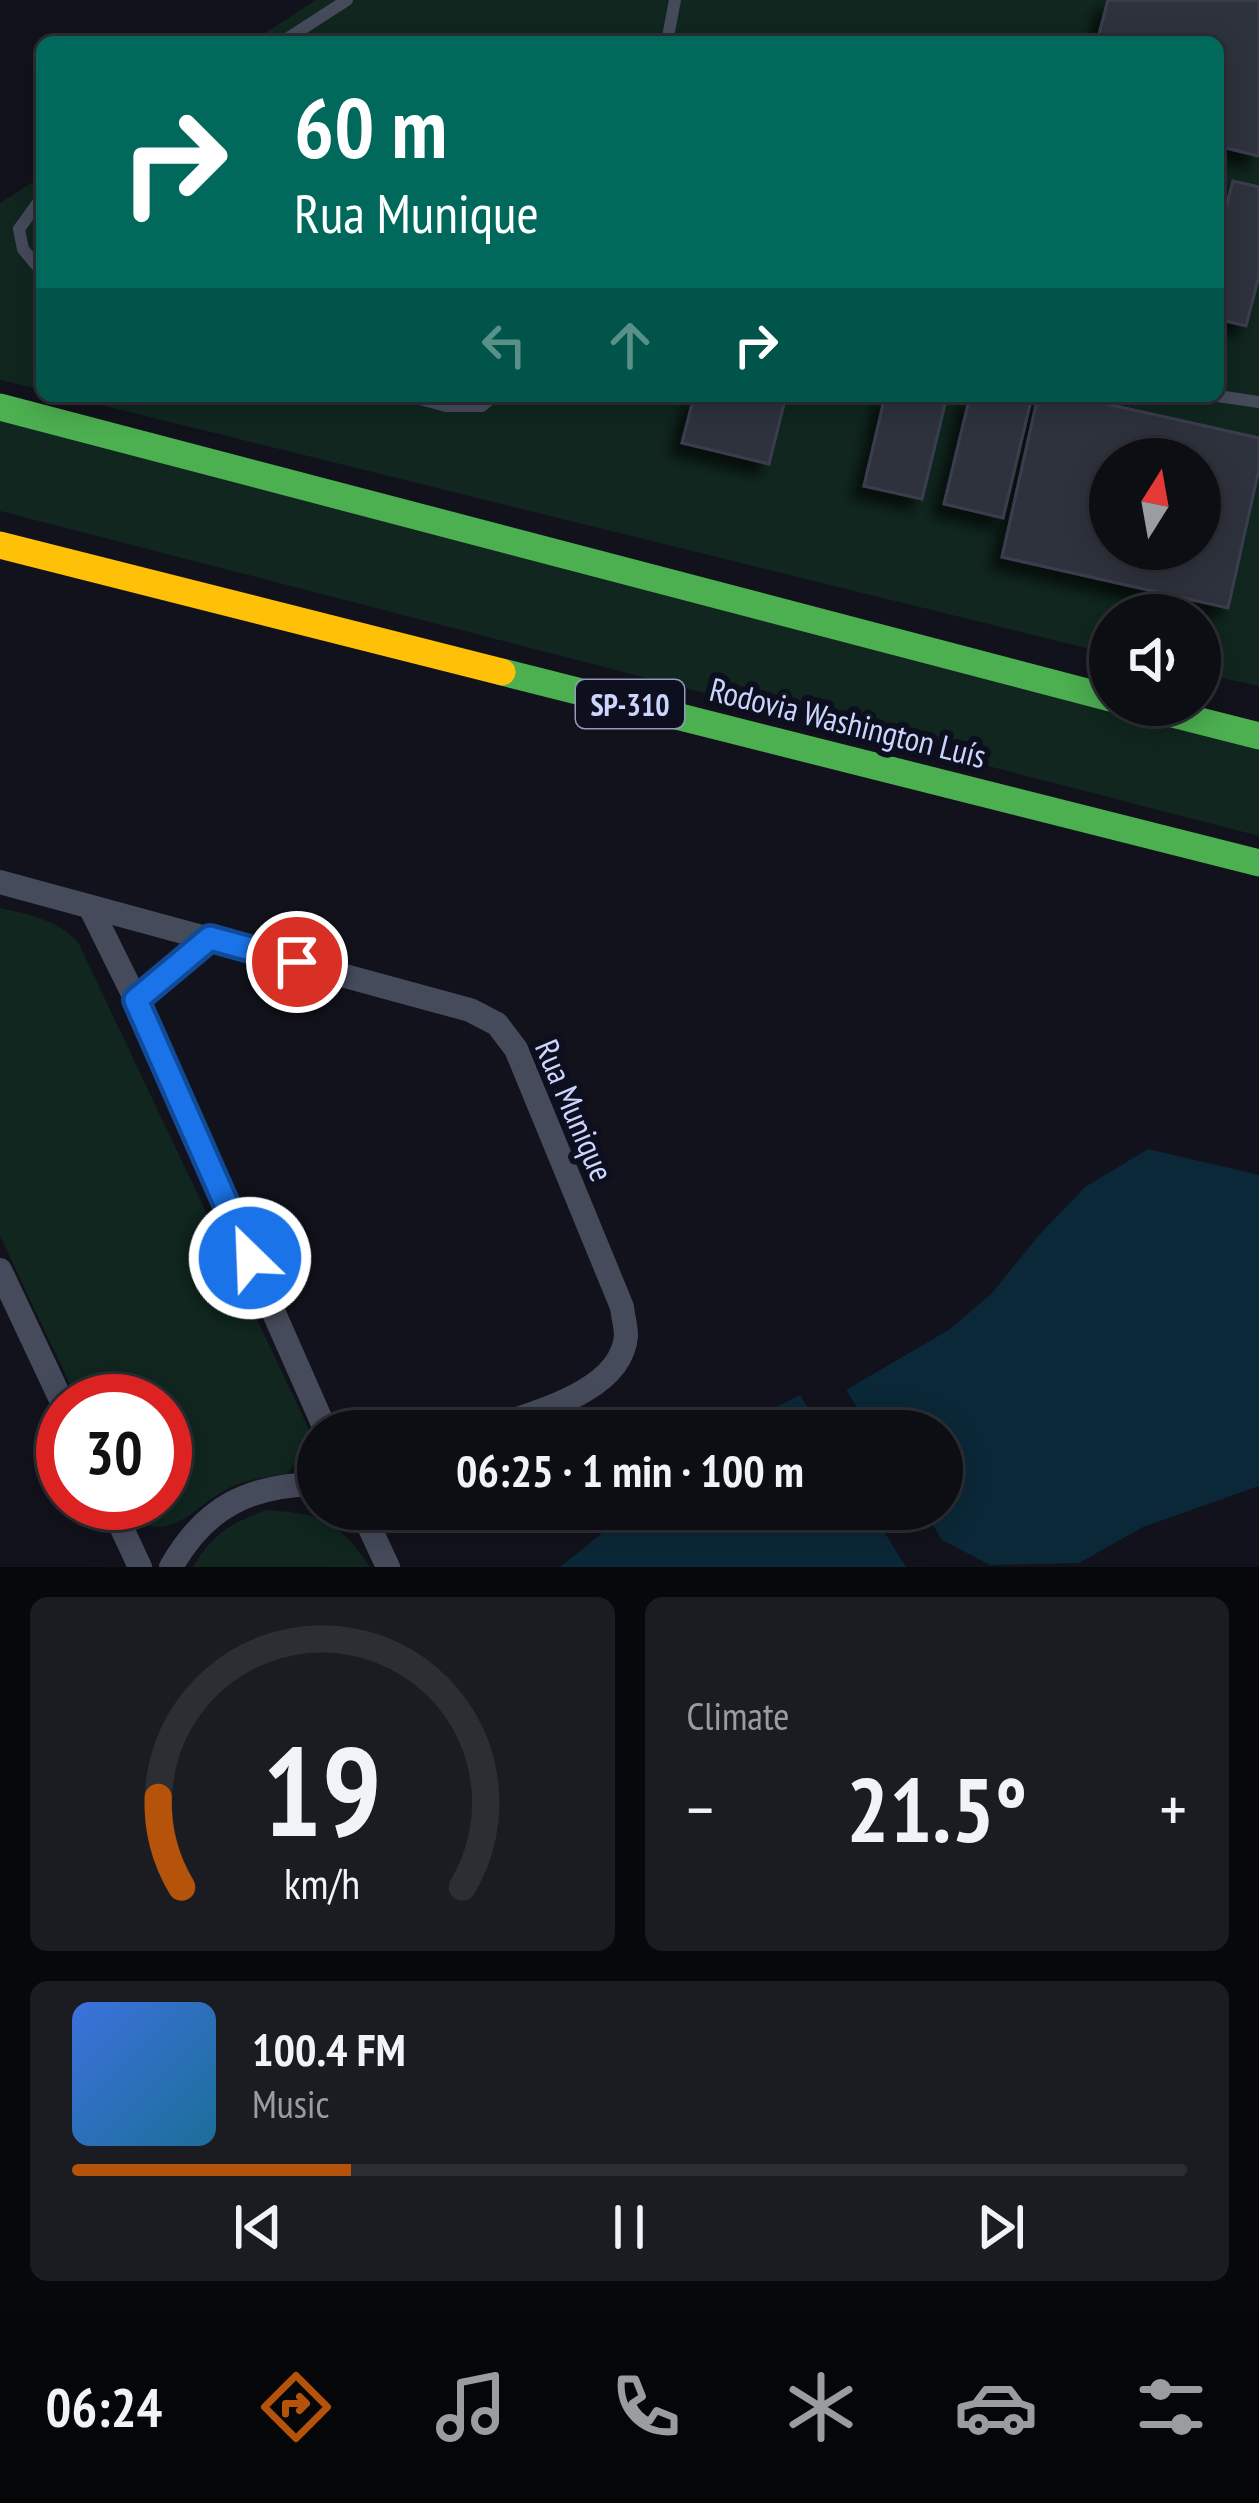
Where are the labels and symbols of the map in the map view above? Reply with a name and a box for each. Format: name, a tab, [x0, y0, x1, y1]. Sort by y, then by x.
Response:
north arrow	[1089, 438, 1221, 570]
street label: Rodovia Washington Luís	[706, 667, 990, 777]
road number: SP-310	[576, 680, 684, 728]
pin	[246, 911, 348, 1013]
street label: Rua Munique	[526, 1033, 624, 1187]
position arrow	[187, 1195, 313, 1321]
speed limit sign: 30	[36, 1374, 192, 1530]

